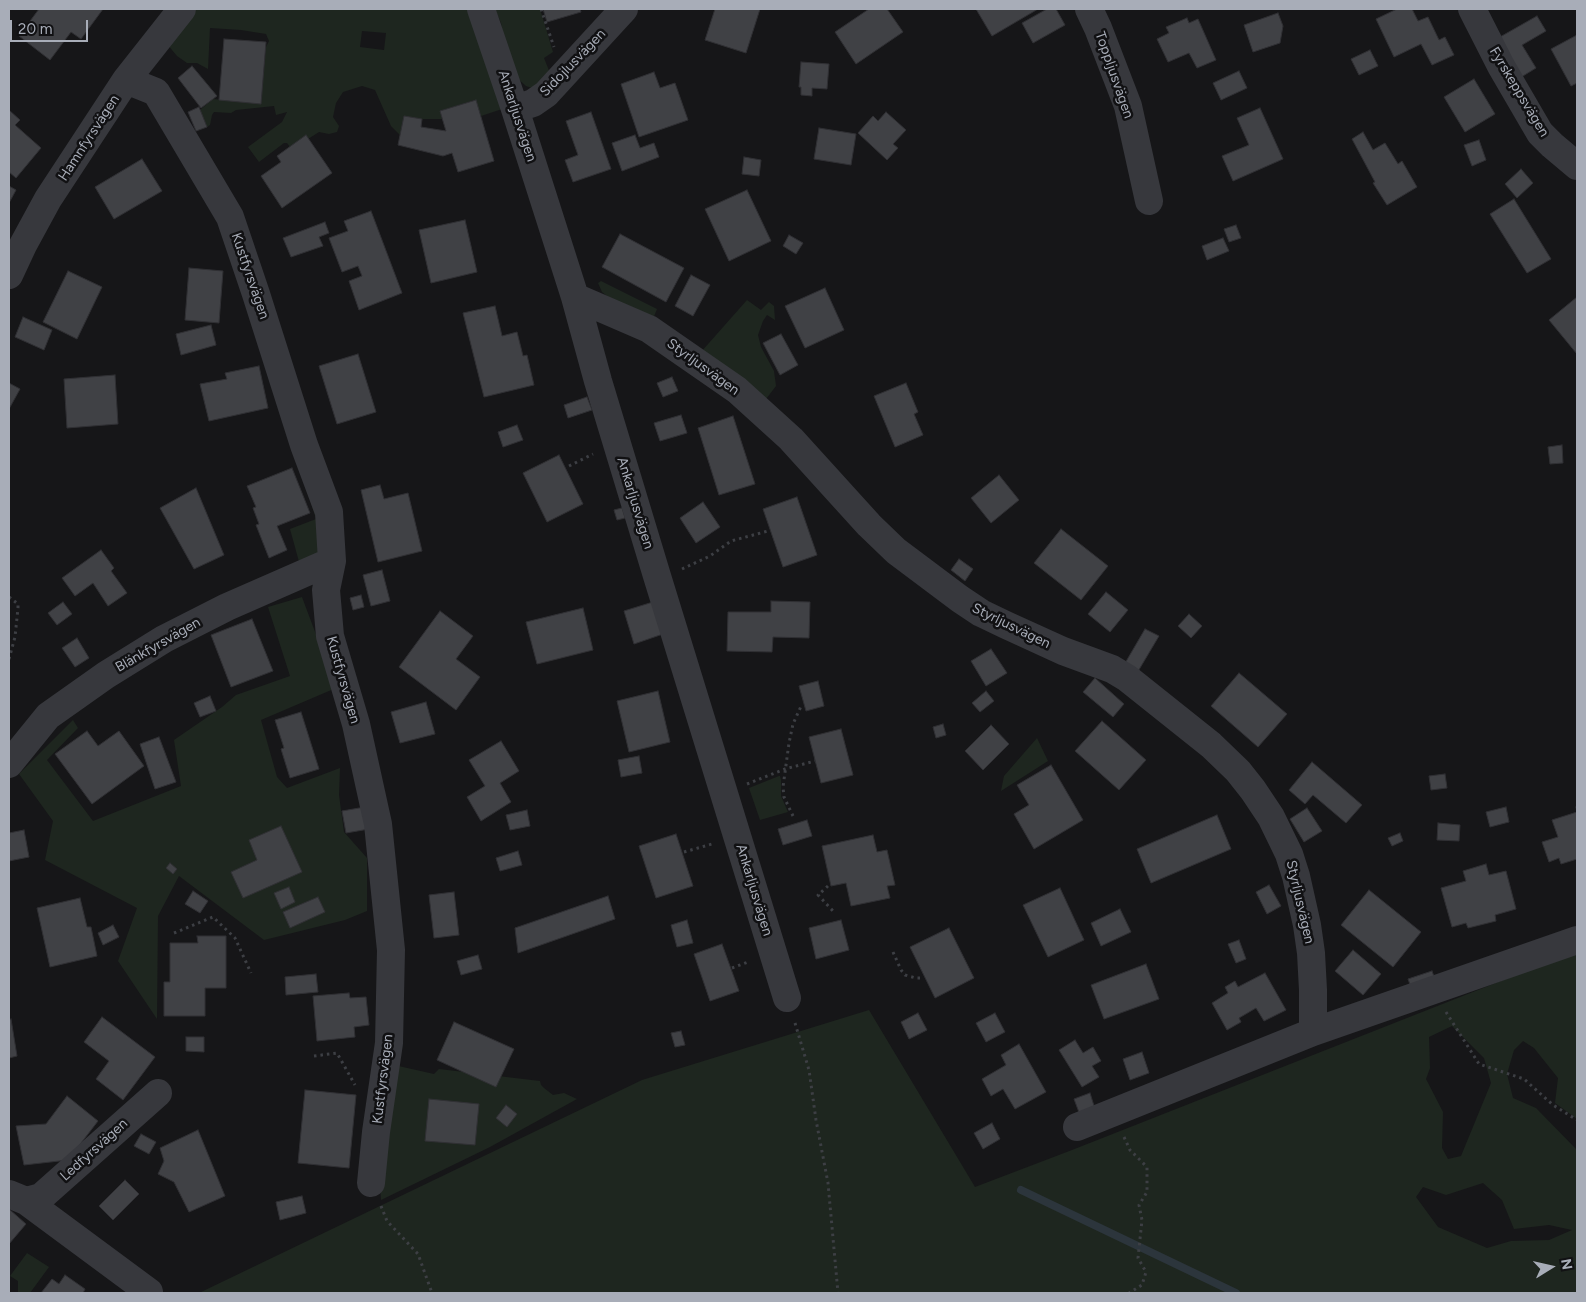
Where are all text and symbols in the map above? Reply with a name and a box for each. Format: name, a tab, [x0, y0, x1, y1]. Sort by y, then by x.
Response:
scale bar	[12, 10, 90, 42]
text: 20 m	[18, 20, 52, 38]
street label: Sidojlusvägen	[537, 26, 609, 100]
street label: Toppljusvägen	[1091, 29, 1137, 121]
street label: Fyrskeppsvägen	[1486, 44, 1552, 140]
street label: Ankarljusvägen	[494, 68, 540, 164]
street label: Hamnfyrsvägen	[55, 92, 123, 184]
street label: Kustfyrsvägen	[227, 231, 273, 321]
street label: Styrljusvägen	[664, 335, 742, 399]
street label: Ankarljusvägen	[613, 455, 657, 551]
street label: Styrljusvägen	[969, 600, 1053, 652]
street label: Blänkfyrsvägen	[113, 614, 203, 676]
street label: Kustfyrsvägen	[323, 634, 363, 726]
street label: Ankarljusvägen	[732, 842, 776, 938]
street label: Styrljusvägen	[1282, 859, 1318, 945]
street label: Kustfyrsvägen	[369, 1033, 397, 1125]
street label: Ledfyrsvägen	[57, 1115, 131, 1185]
north arrow	[1526, 1242, 1576, 1292]
text: N	[1557, 1257, 1576, 1271]

